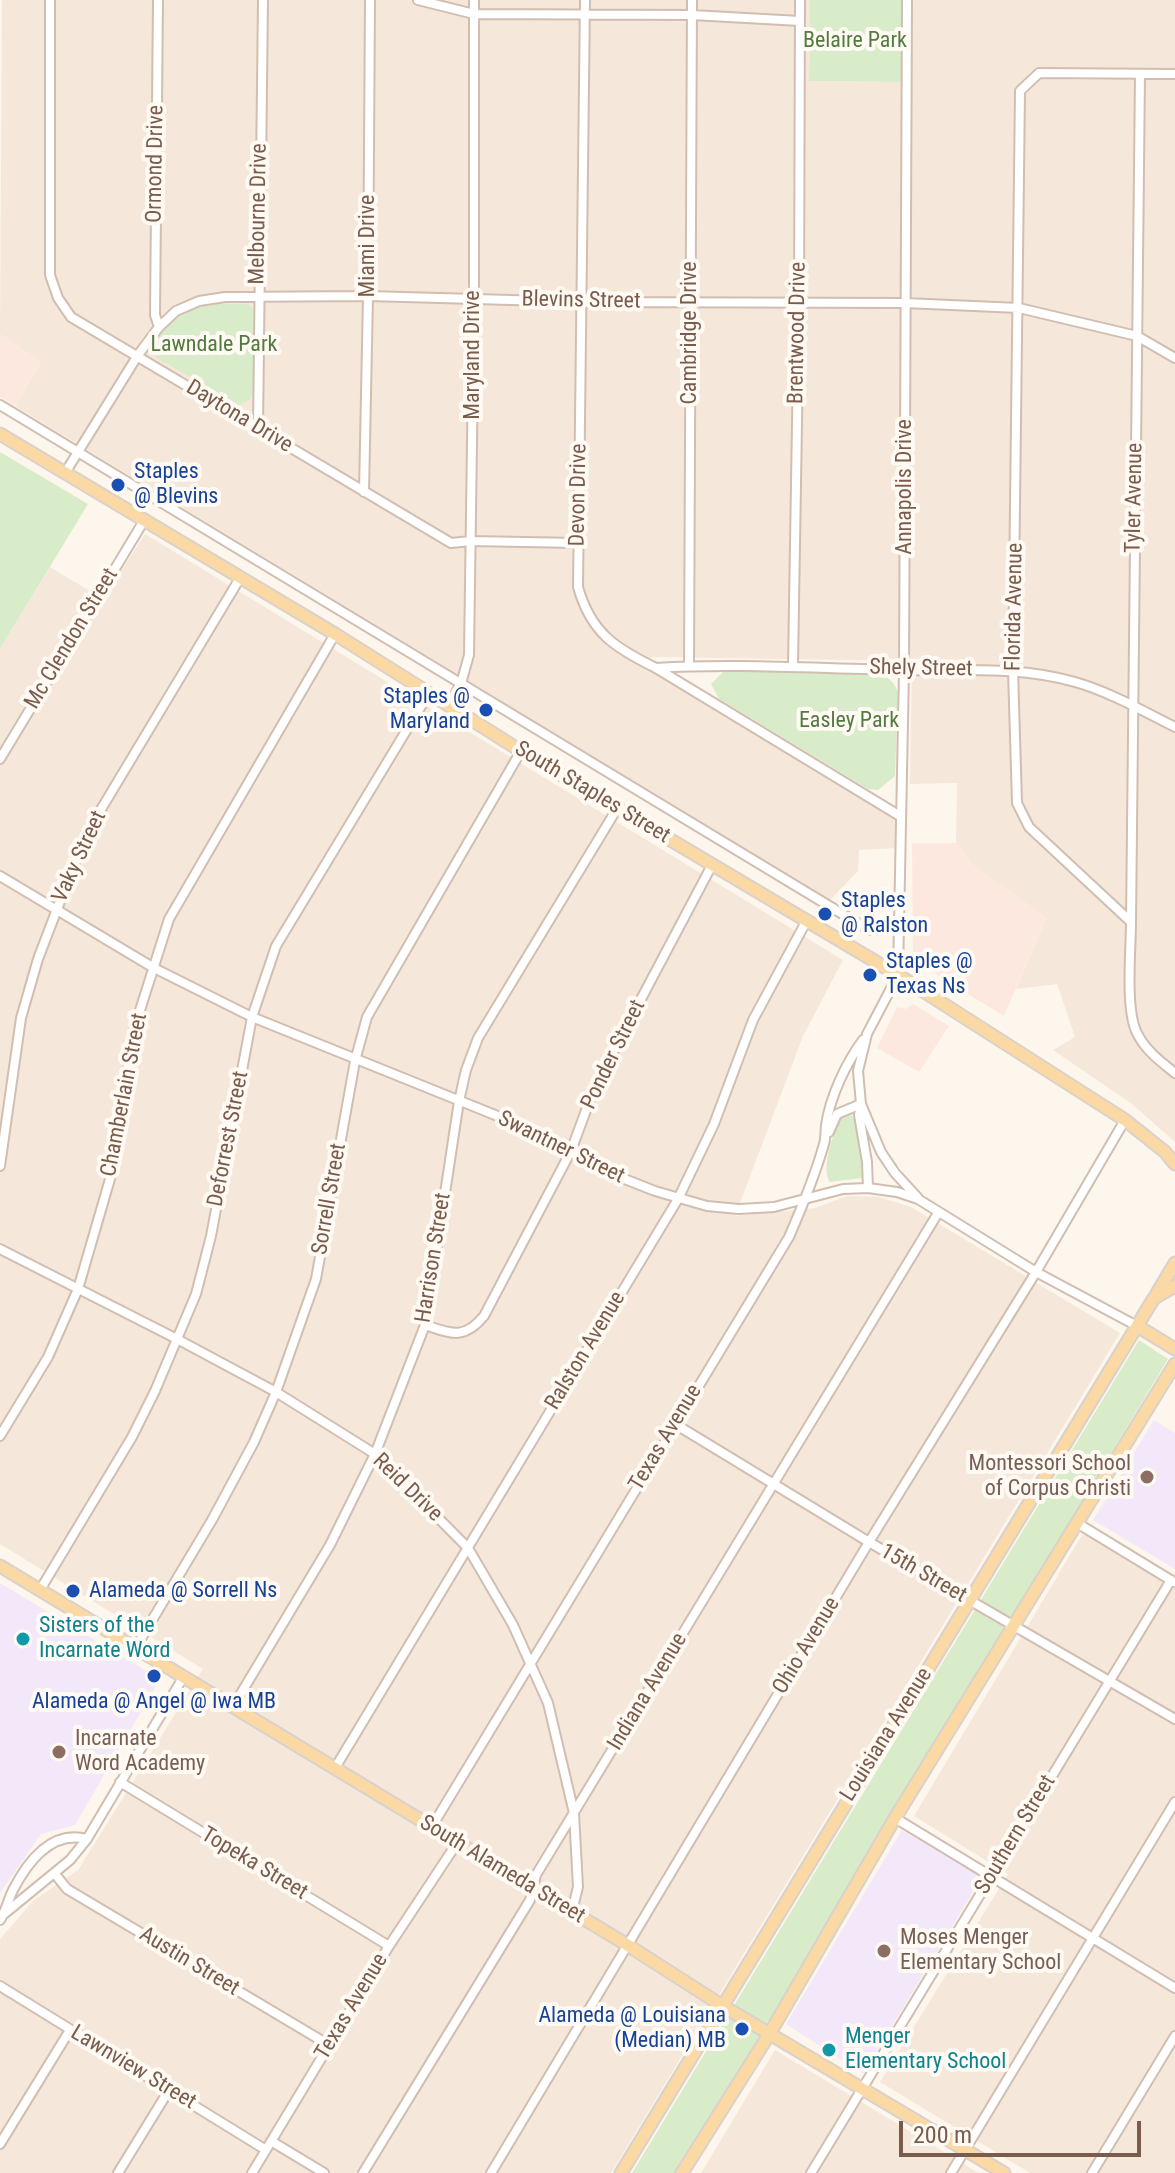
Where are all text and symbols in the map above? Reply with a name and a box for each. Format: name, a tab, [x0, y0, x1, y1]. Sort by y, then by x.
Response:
park label: Belaire Park	[803, 28, 907, 54]
street label: Ormond Drive	[142, 105, 170, 223]
street label: Melbourne Drive	[245, 143, 273, 285]
street label: Miami Drive	[355, 195, 381, 297]
street label: Cambridge Drive	[677, 261, 703, 405]
street label: Brentwood Drive	[784, 262, 812, 404]
street label: Blevins Street	[521, 287, 641, 315]
street label: Maryland Drive	[460, 290, 486, 420]
park label: Lawndale Park	[150, 332, 278, 358]
street label: Daytona Drive	[181, 375, 297, 459]
street label: Annapolis Drive	[892, 419, 918, 555]
street label: Devon Drive	[565, 443, 593, 547]
street label: Tyler Avenue	[1121, 443, 1149, 553]
place label: Staples @ Blevins	[134, 459, 218, 510]
marker: Staples @ Blevins	[109, 476, 127, 494]
street label: Florida Avenue	[1001, 543, 1029, 671]
street label: Mc Clendon Street	[20, 564, 124, 714]
street label: Shely Street	[869, 655, 973, 683]
place label: Staples @ Maryland	[383, 684, 470, 736]
marker: Staples @ Maryland	[477, 701, 495, 719]
park label: Easley Park	[799, 708, 899, 734]
street label: South Staples Street	[510, 736, 674, 850]
street label: Vaky Street	[47, 807, 113, 907]
place label: Staples @ Ralston	[841, 888, 928, 940]
marker: Staples @ Ralston	[816, 905, 834, 923]
place label: Staples @ Texas Ns	[886, 949, 973, 1000]
marker: Staples @ Texas Ns	[861, 966, 879, 984]
street label: Ponder Street	[576, 996, 652, 1114]
street label: Chamberlain Street	[96, 1011, 154, 1179]
street label: Deforrest Street	[203, 1069, 255, 1209]
street label: Swantner Street	[493, 1106, 629, 1190]
street label: Sorrell Street	[307, 1141, 353, 1257]
street label: Harrison Street	[411, 1191, 457, 1325]
street label: Ralston Avenue	[540, 1287, 632, 1415]
street label: Texas Avenue	[624, 1380, 708, 1496]
street label: Reid Drive	[367, 1448, 447, 1528]
place label: Montessori School of Corpus Christi	[969, 1451, 1131, 1502]
marker: Montessori School of Corpus Christi	[1138, 1468, 1156, 1486]
street label: 15th Street	[875, 1539, 971, 1609]
place label: Alameda @ Sorrell Ns	[89, 1578, 277, 1604]
marker: Alameda @ Sorrell Ns	[64, 1582, 82, 1600]
street label: Ohio Avenue	[768, 1593, 846, 1699]
place label: Sisters of the Incarnate Word	[39, 1613, 171, 1664]
street label: Indiana Avenue	[603, 1629, 693, 1755]
marker: Sisters of the Incarnate Word	[14, 1630, 32, 1648]
street label: Louisiana Avenue	[835, 1663, 939, 1807]
marker: Alameda @ Angel @ Iwa MB	[145, 1667, 163, 1685]
place label: Alameda @ Angel @ Iwa MB	[32, 1689, 276, 1715]
place label: Incarnate Word Academy	[75, 1726, 205, 1778]
marker: Incarnate Word Academy	[50, 1743, 68, 1761]
street label: Southern Street	[970, 1771, 1062, 1899]
street label: South Alameda Street	[414, 1810, 590, 1930]
street label: Topeka Street	[196, 1822, 312, 1906]
street label: Austin Street	[134, 1922, 244, 2002]
place label: Moses Menger Elementary School	[900, 1925, 1061, 1976]
marker: Moses Menger Elementary School	[875, 1942, 893, 1960]
street label: Texas Avenue	[310, 1949, 394, 2065]
place label: Alameda @ Louisiana (Median) MB	[538, 2003, 726, 2054]
street label: Lawnview Street	[66, 2020, 200, 2116]
marker: Alameda @ Louisiana (Median) MB	[733, 2020, 751, 2038]
place label: Menger Elementary School	[845, 2024, 1006, 2076]
marker: Menger Elementary School	[820, 2041, 838, 2059]
scale bar	[903, 2105, 1145, 2155]
text: 200 m	[913, 2121, 972, 2149]

